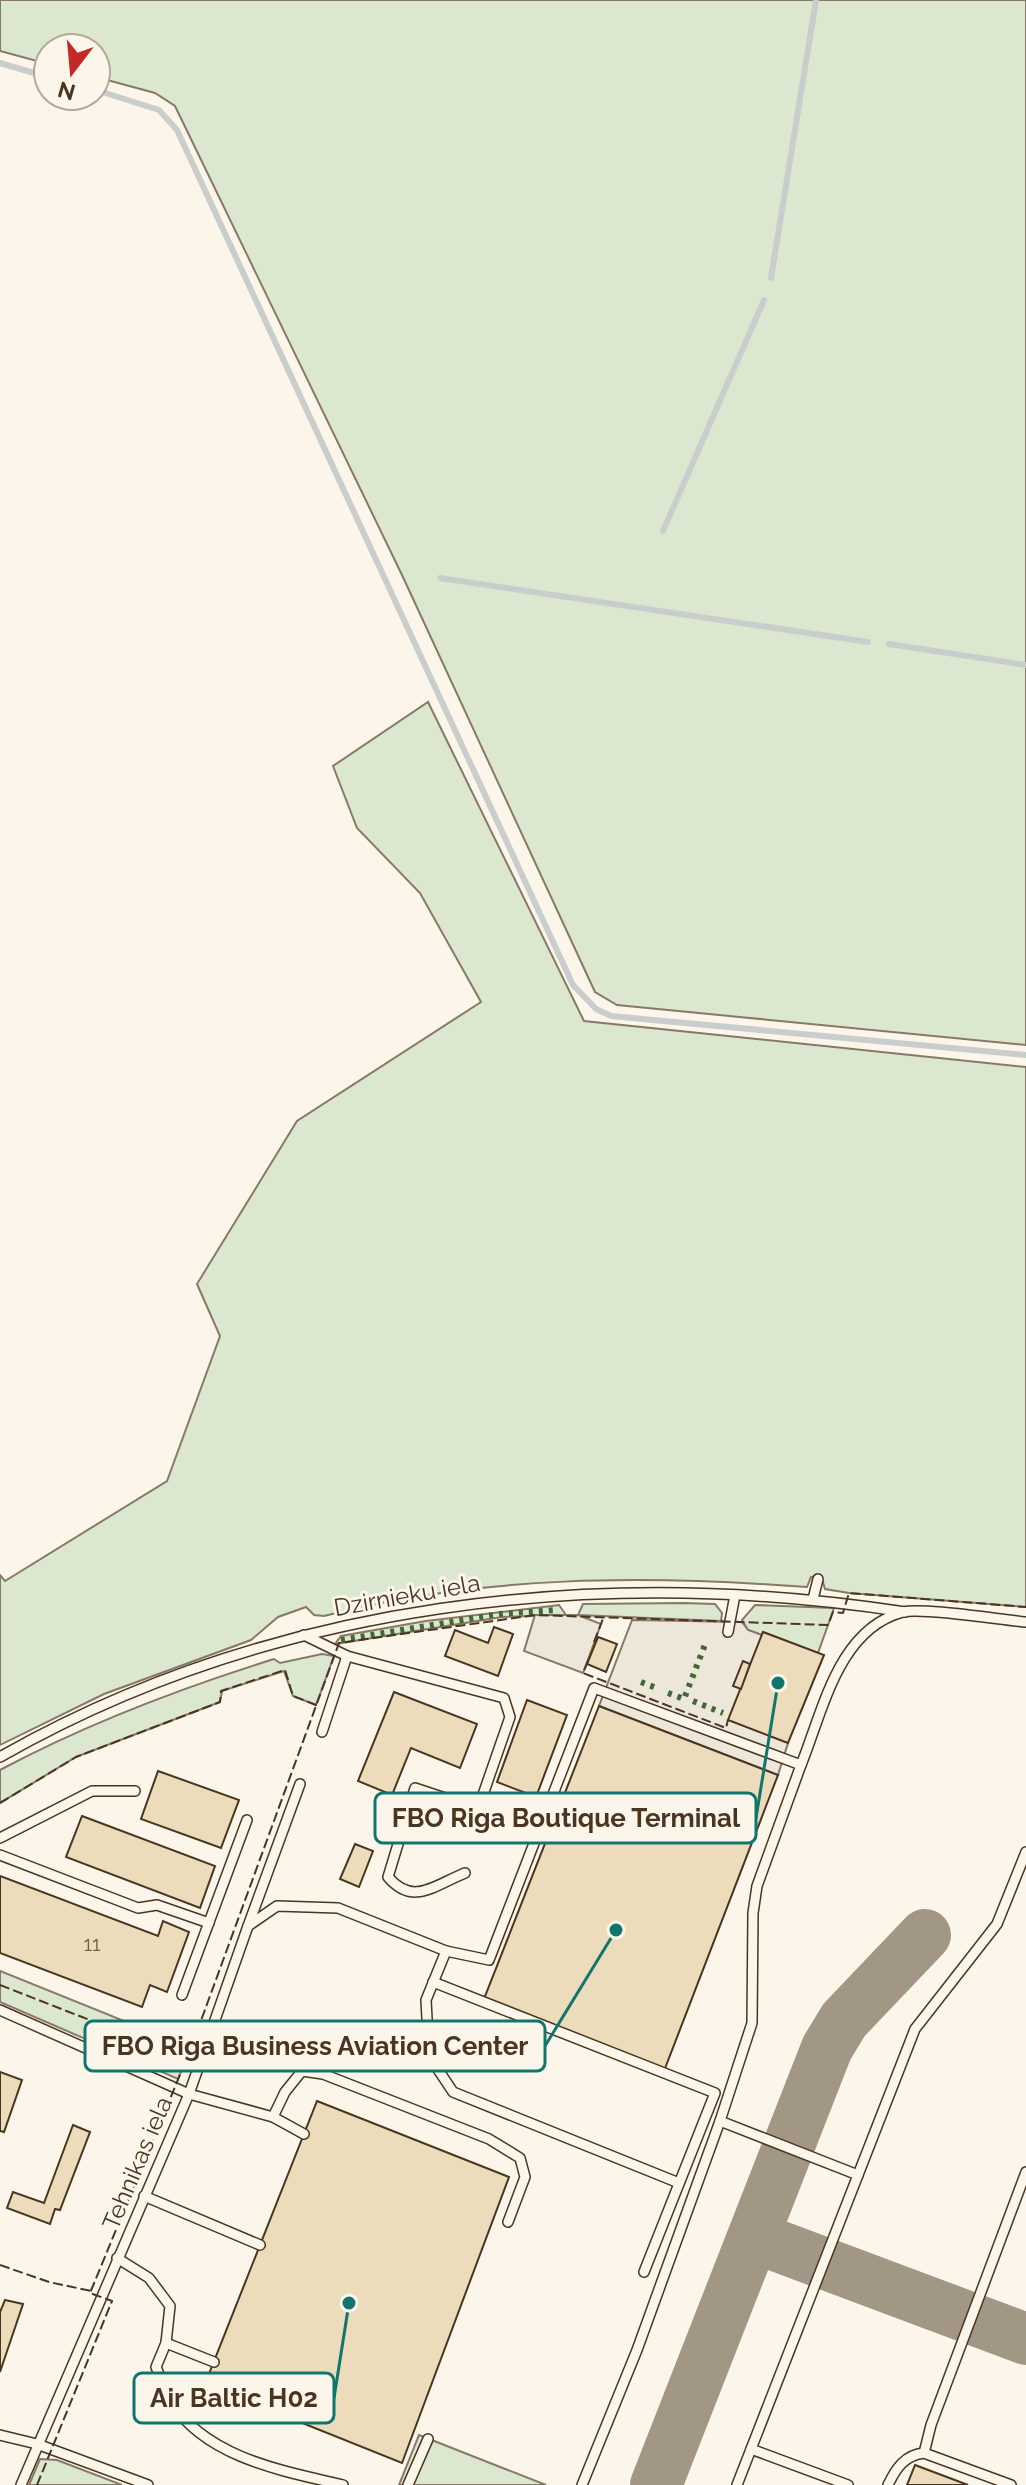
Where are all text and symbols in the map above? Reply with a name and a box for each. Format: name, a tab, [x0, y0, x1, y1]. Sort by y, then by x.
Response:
north arrow	[32, 32, 112, 112]
text: N	[55, 76, 78, 106]
street label: Dzirnieku iela	[332, 1568, 482, 1622]
callout: FBO Riga Boutique Terminal	[375, 1793, 756, 1843]
text: FBO Riga Boutique Terminal	[392, 1803, 741, 1833]
house number: 11	[83, 1932, 101, 1956]
callout: FBO Riga Business Aviation Center	[85, 2021, 545, 2071]
text: FBO Riga Business Aviation Center	[102, 2031, 528, 2061]
street label: Tehnikas iela	[96, 2092, 178, 2234]
callout: Air Baltic H02	[134, 2373, 334, 2423]
text: Air Baltic H02	[150, 2383, 318, 2413]

